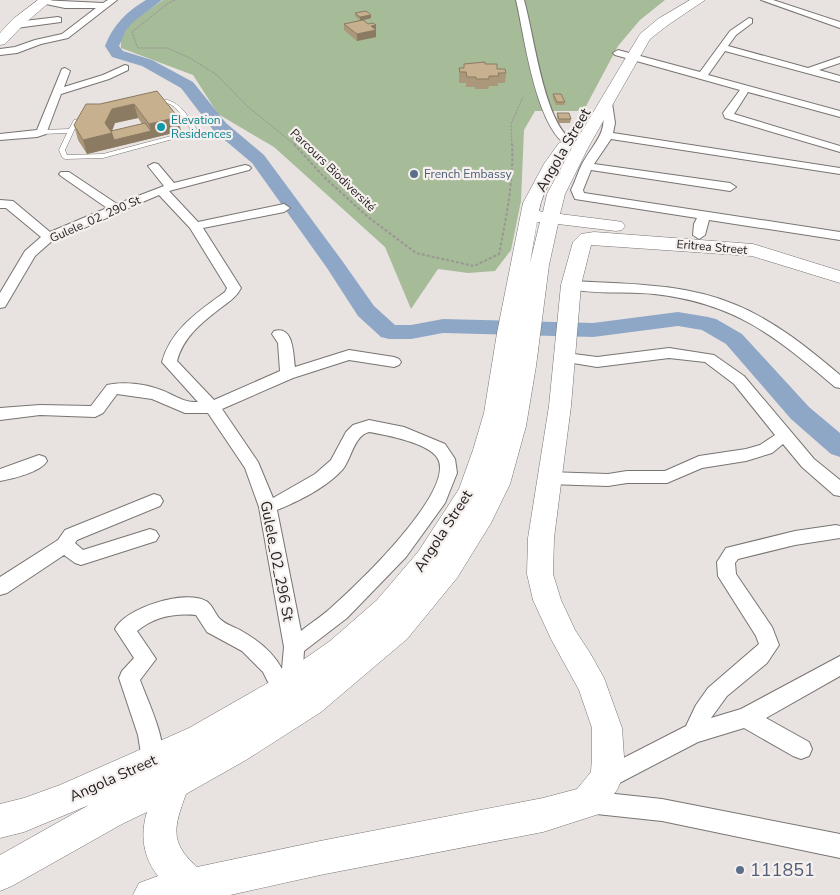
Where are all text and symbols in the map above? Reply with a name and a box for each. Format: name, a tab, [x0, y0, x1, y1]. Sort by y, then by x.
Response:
street label: Angola Street	[531, 104, 595, 196]
place label: Elevation Residences	[171, 112, 232, 142]
marker: Elevation Residences	[155, 121, 167, 133]
street label: Parcours Biodiversité	[287, 125, 379, 215]
place label: French Embassy	[424, 166, 512, 182]
marker: French Embassy	[408, 168, 420, 180]
street label: Gulele_02_290 St	[47, 191, 144, 246]
street label: Eritrea Street	[676, 236, 749, 258]
street label: Angola Street	[409, 486, 477, 576]
street label: Gulele_02_296 St	[256, 499, 299, 624]
street label: Angola Street	[66, 749, 161, 806]
place label: 111851	[750, 858, 815, 882]
marker: 111851	[734, 864, 746, 876]

